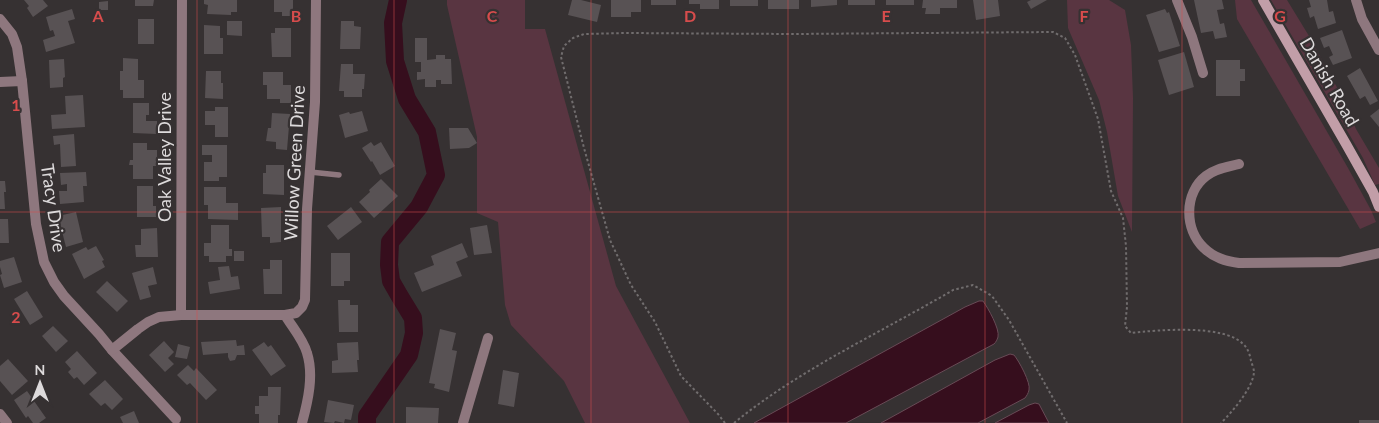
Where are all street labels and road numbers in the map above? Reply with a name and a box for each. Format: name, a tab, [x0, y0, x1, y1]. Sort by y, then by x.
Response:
street label: Danish Road	[1296, 33, 1364, 130]
street label: Willow Green Drive	[279, 85, 309, 241]
street label: Oak Valley Drive	[153, 92, 175, 222]
street label: Tracy Drive	[37, 162, 71, 253]

